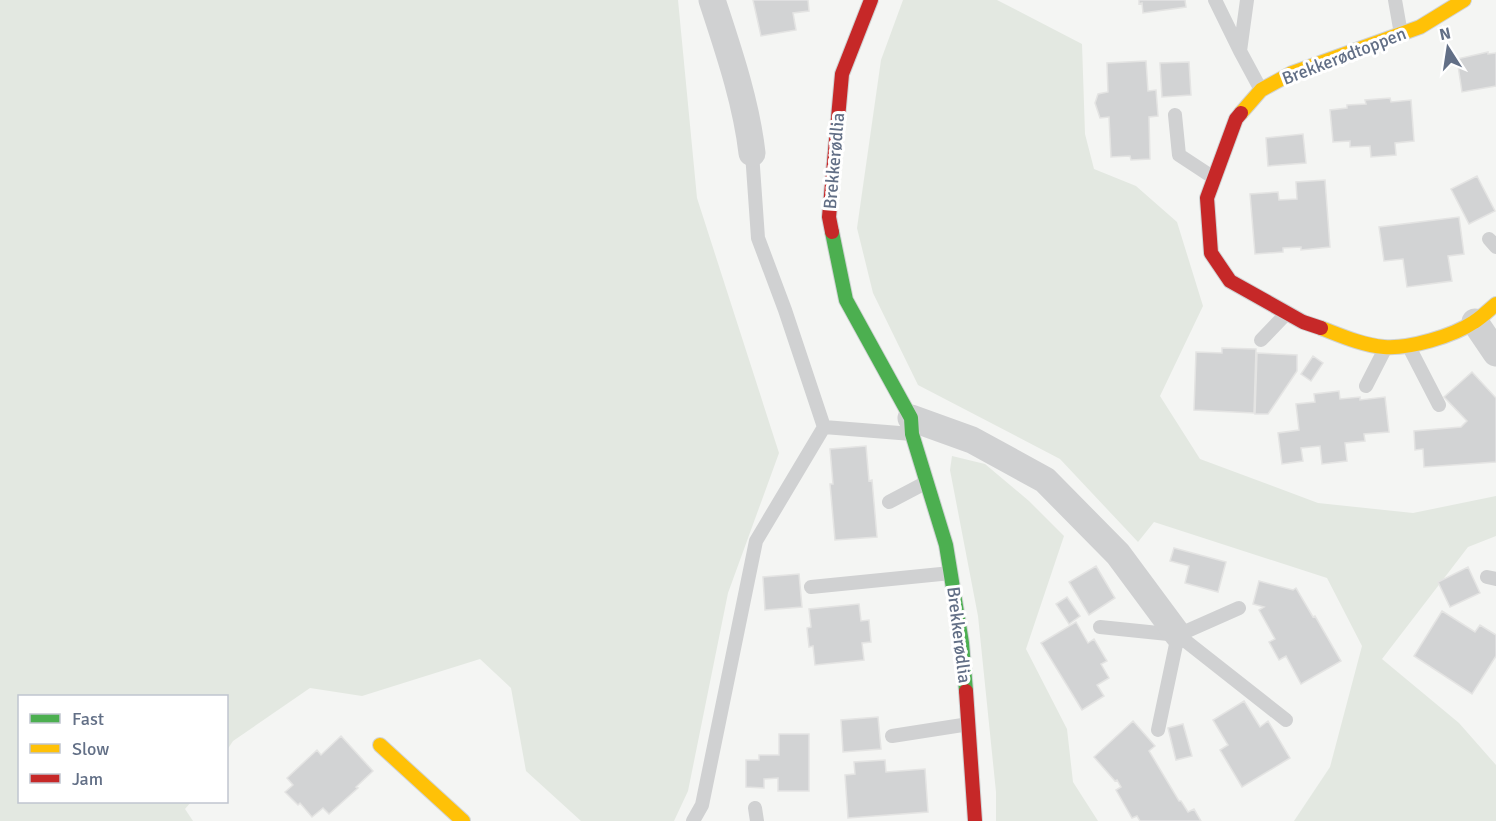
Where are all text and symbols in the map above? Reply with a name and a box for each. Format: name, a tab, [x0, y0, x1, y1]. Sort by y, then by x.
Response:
north arrow	[1418, 18, 1478, 78]
street label: Brekkerødtoppen	[1279, 22, 1409, 90]
text: N	[1438, 23, 1453, 45]
street label: Brekkerødlia	[819, 112, 849, 210]
street label: Brekkerødlia	[942, 585, 976, 685]
legend	[18, 695, 228, 803]
text: Fast	[72, 708, 104, 730]
text: Slow	[72, 738, 109, 760]
text: Jam	[72, 768, 103, 790]

